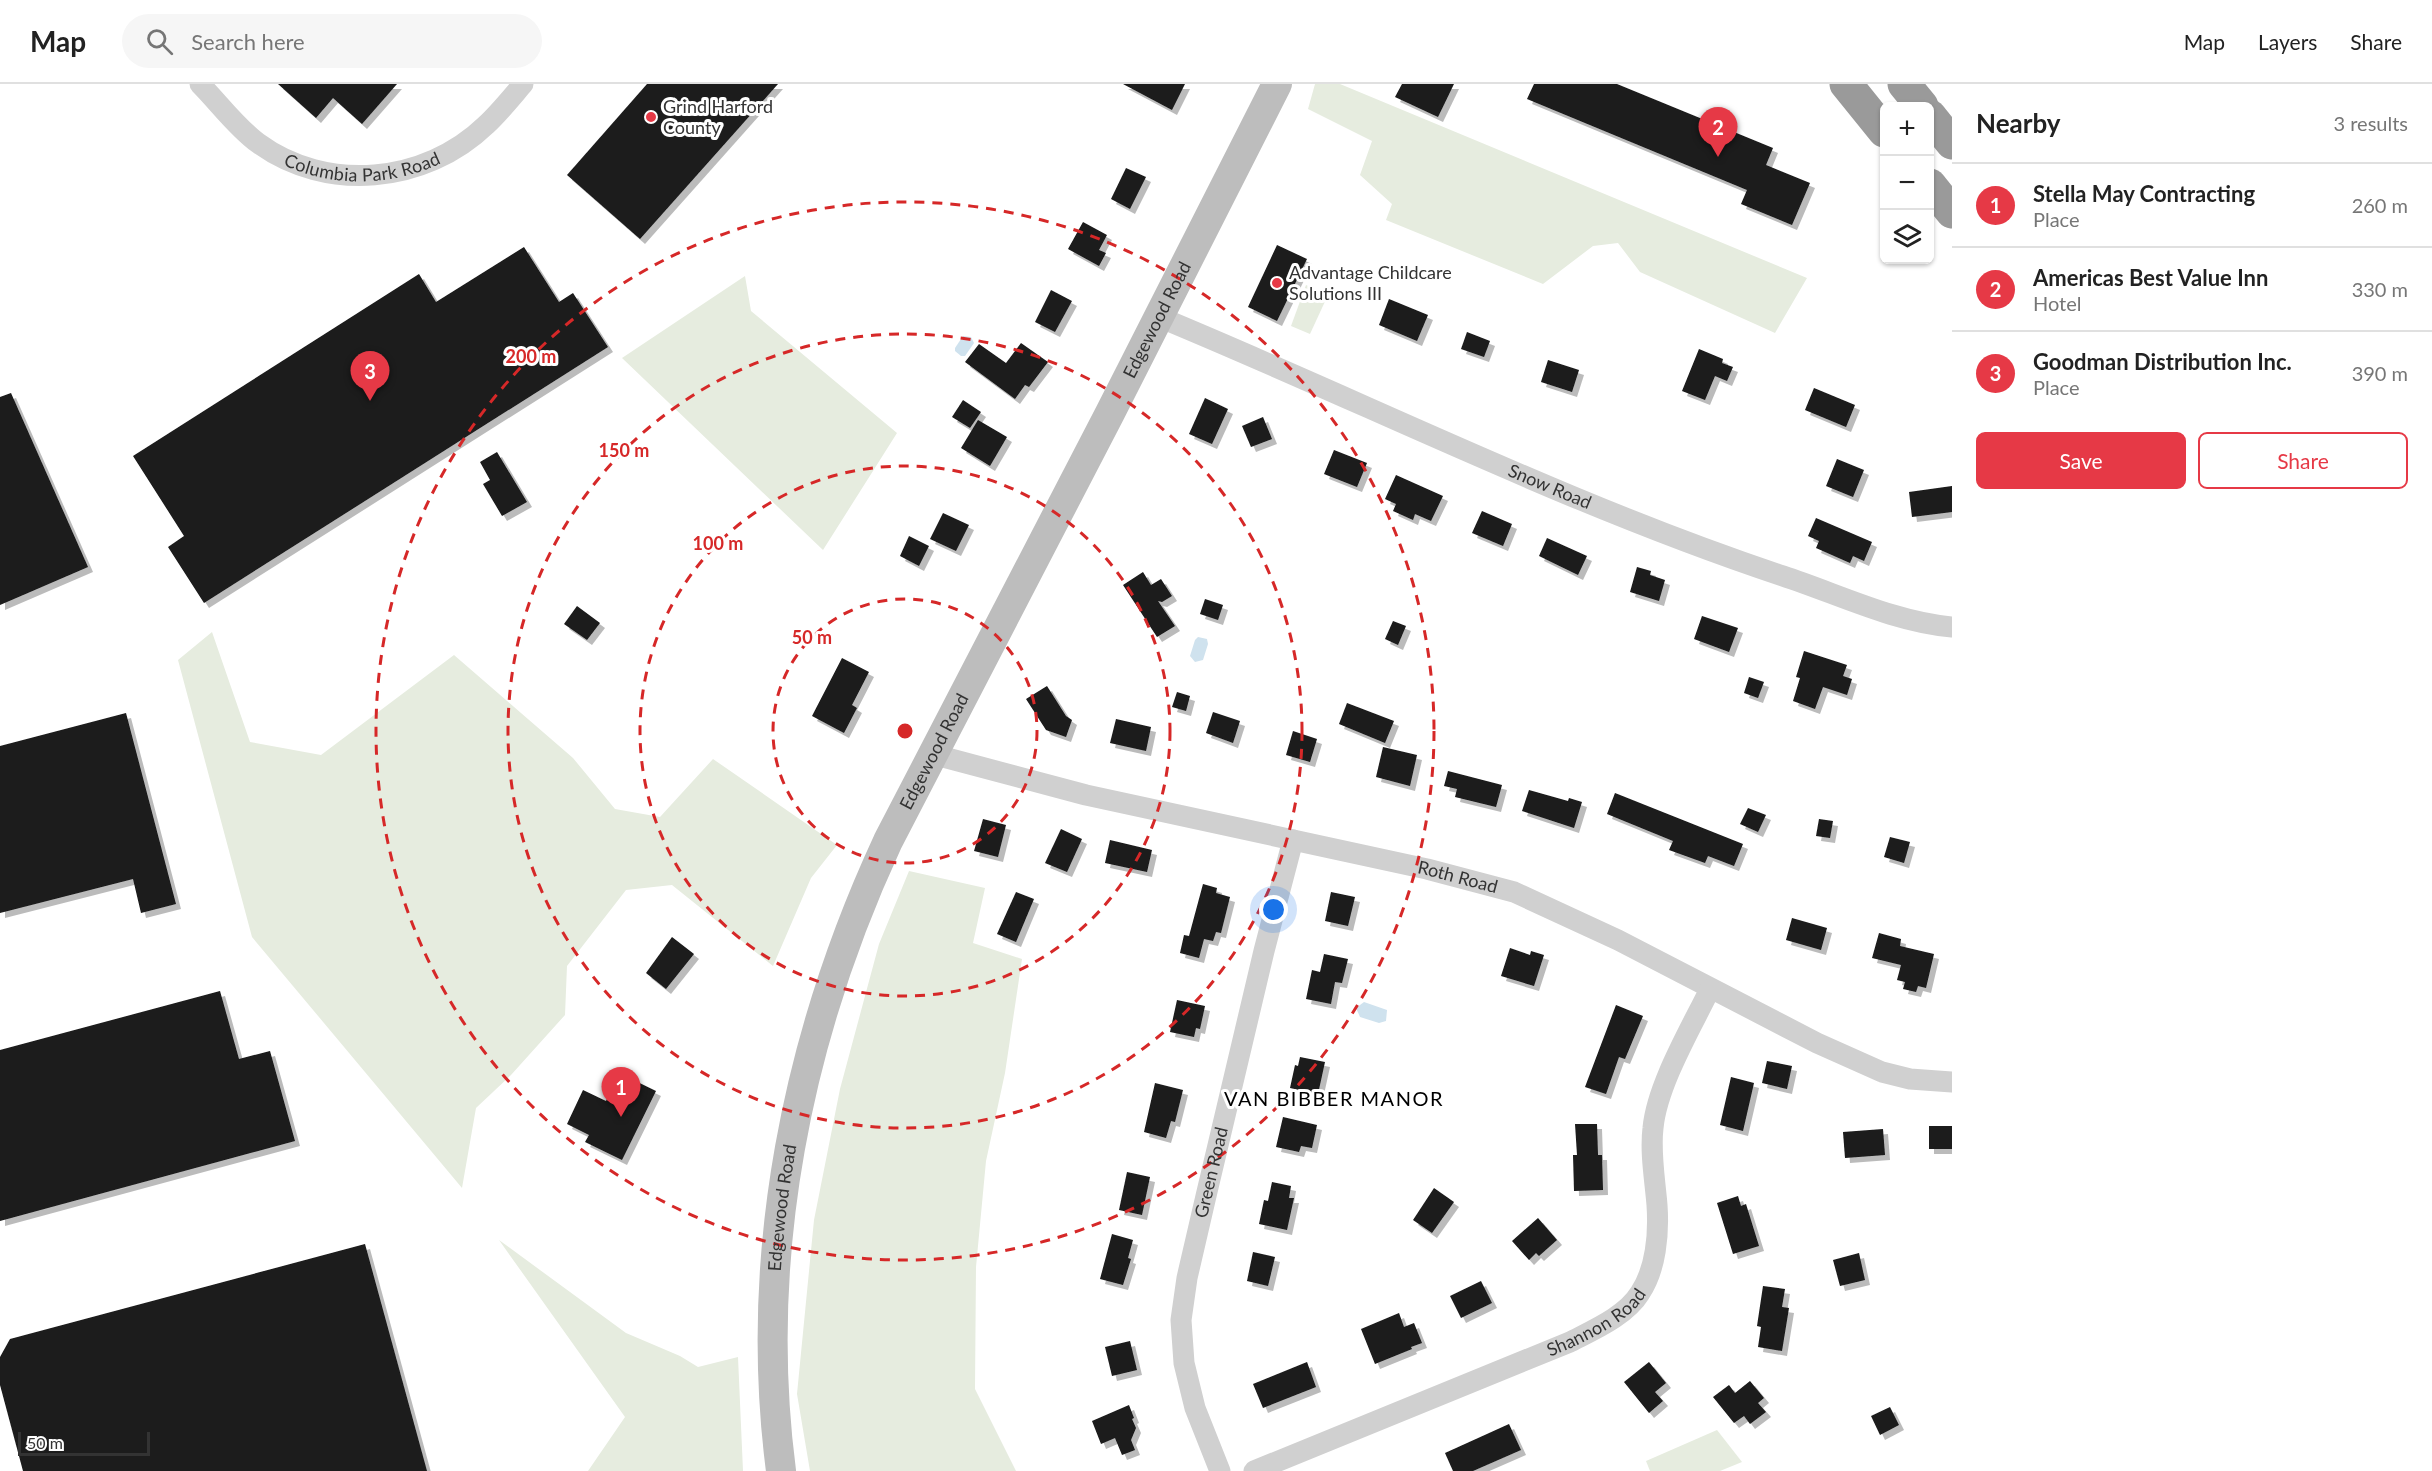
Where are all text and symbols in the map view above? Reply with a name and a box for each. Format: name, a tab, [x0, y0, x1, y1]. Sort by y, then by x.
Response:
search box	[122, 14, 542, 68]
text: Map	[30, 24, 86, 58]
icon: search	[143, 25, 176, 58]
text: Search here	[191, 28, 305, 55]
text: Map	[2184, 29, 2225, 54]
text: Layers	[2258, 29, 2317, 54]
text: Share	[2350, 29, 2402, 54]
place label: Grind Harford County	[663, 95, 773, 138]
map controls	[1880, 102, 1934, 264]
button: +	[1880, 102, 1934, 156]
pin: 2	[1698, 107, 1738, 157]
text: Nearby	[1976, 107, 2061, 139]
marker: Grind Harford County	[644, 110, 658, 124]
text: 3 results	[2333, 111, 2408, 135]
street label: Columbia Park Road	[281, 147, 443, 186]
button: −	[1880, 156, 1934, 210]
text: Stella May Contracting	[2033, 180, 2255, 207]
text: 1	[1990, 193, 2001, 217]
text: 260 m	[2352, 193, 2408, 217]
text: Place	[2033, 207, 2080, 231]
button: layers	[1880, 210, 1934, 264]
street label: Edgewood Road	[1118, 258, 1195, 382]
place label: Advantage Childcare Solutions III	[1289, 261, 1452, 304]
text: Americas Best Value Inn	[2033, 264, 2268, 291]
marker: Advantage Childcare Solutions III	[1270, 276, 1284, 290]
text: 2	[1990, 277, 2001, 301]
text: 330 m	[2352, 277, 2408, 301]
text: Hotel	[2033, 291, 2082, 315]
text: 200 m	[506, 345, 556, 367]
text: Goodman Distribution Inc.	[2033, 348, 2292, 375]
pin: 3	[350, 352, 389, 401]
text: 3	[1990, 361, 2001, 385]
text: 390 m	[2352, 361, 2408, 385]
text: Place	[2033, 375, 2080, 399]
button: Save	[1976, 432, 2186, 489]
button: Share	[2198, 432, 2408, 489]
text: 150 m	[599, 439, 649, 461]
street label: Snow Road	[1505, 459, 1595, 513]
text: 100 m	[693, 532, 743, 554]
text: 50 m	[792, 626, 832, 648]
street label: Edgewood Road	[894, 690, 973, 813]
centre of rings	[895, 721, 915, 741]
street label: Roth Road	[1416, 855, 1500, 897]
your location	[1259, 895, 1288, 924]
pin: 1	[602, 1068, 640, 1117]
district label: VAN BIBBER MANOR	[1224, 1086, 1444, 1110]
street label: Green Road	[1189, 1125, 1232, 1220]
street label: Edgewood Road	[763, 1142, 800, 1272]
street label: Shannon Road	[1543, 1284, 1650, 1360]
scale bar	[18, 1429, 150, 1456]
text: 50 m	[27, 1433, 63, 1452]

